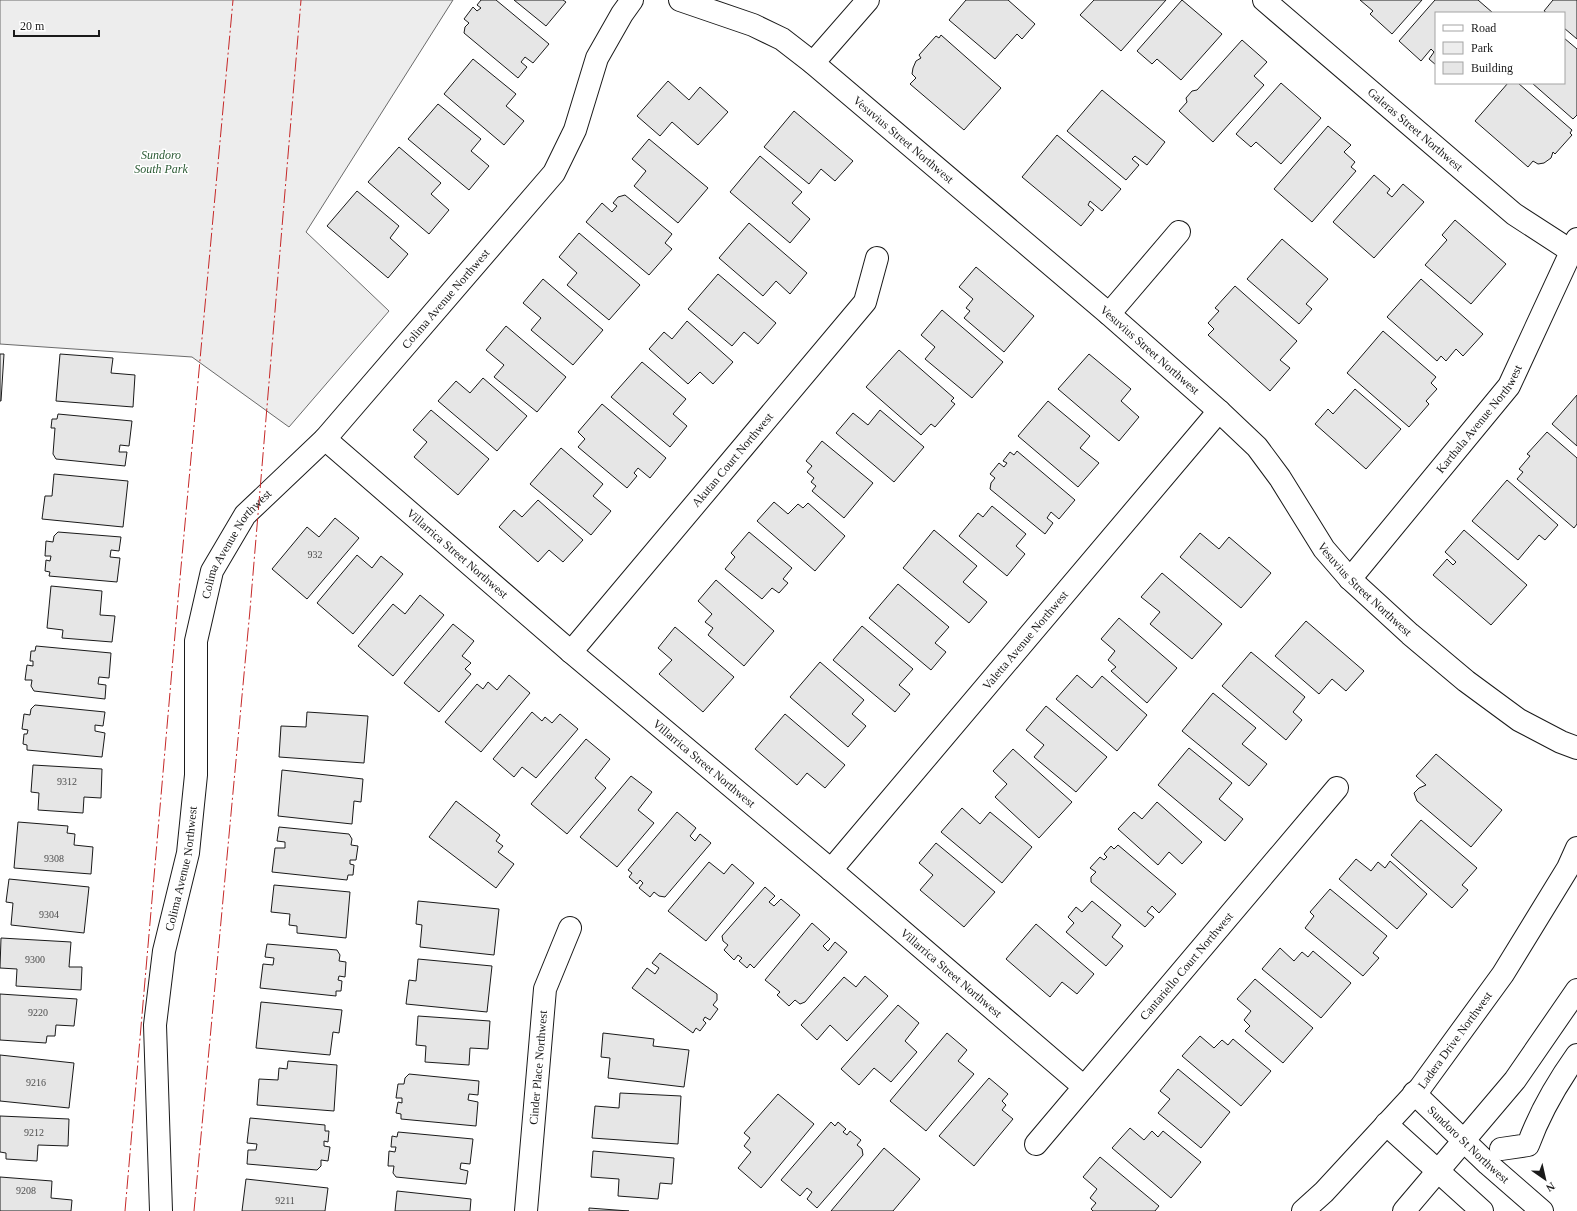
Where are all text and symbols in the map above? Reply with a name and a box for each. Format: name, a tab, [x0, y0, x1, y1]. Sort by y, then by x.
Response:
scale bar	[14, 12, 99, 38]
legend	[1435, 12, 1565, 84]
text: 20 m	[20, 19, 45, 33]
text: Road	[1471, 21, 1496, 35]
text: Park	[1471, 41, 1493, 55]
text: Building	[1471, 61, 1513, 75]
street label: Galeras Street Northwest	[1365, 85, 1466, 174]
street label: Vesuvius Street Northwest	[850, 93, 957, 187]
park label: Sundoro South Park	[134, 148, 188, 176]
street label: Colima Avenue Northwest	[399, 246, 493, 352]
street label: Vesuvius Street Northwest	[1097, 303, 1203, 398]
street label: Karthala Avenue Northwest	[1433, 362, 1525, 476]
street label: Akutan Court Northwest	[689, 409, 776, 510]
street label: Colima Avenue Northwest	[199, 486, 275, 600]
street label: Villarrica Street Northwest	[404, 506, 511, 602]
street label: Vesuvius Street Northwest	[1315, 540, 1415, 639]
house number: 932	[308, 549, 323, 560]
street label: Valetta Avenue Northwest	[980, 587, 1071, 692]
street label: Villarrica Street Northwest	[650, 717, 759, 811]
house number: 9312	[57, 776, 77, 787]
street label: Colima Avenue Northwest	[162, 805, 200, 932]
house number: 9308	[44, 853, 64, 864]
house number: 9304	[39, 909, 59, 920]
street label: Cantariello Court Northwest	[1137, 909, 1236, 1023]
street label: Villarrica Street Northwest	[897, 926, 1005, 1021]
house number: 9300	[25, 954, 45, 965]
street label: Ladera Drive Northwest	[1415, 988, 1495, 1091]
house number: 9220	[28, 1007, 48, 1018]
street label: Cinder Place Northwest	[526, 1009, 550, 1125]
house number: 9216	[26, 1077, 46, 1088]
street label: Sundoro St Northwest	[1425, 1103, 1513, 1187]
house number: 9212	[24, 1127, 44, 1138]
north arrow	[1525, 1159, 1565, 1199]
text: N	[1544, 1180, 1557, 1195]
house number: 9208	[16, 1185, 36, 1196]
house number: 9211	[275, 1195, 295, 1206]

